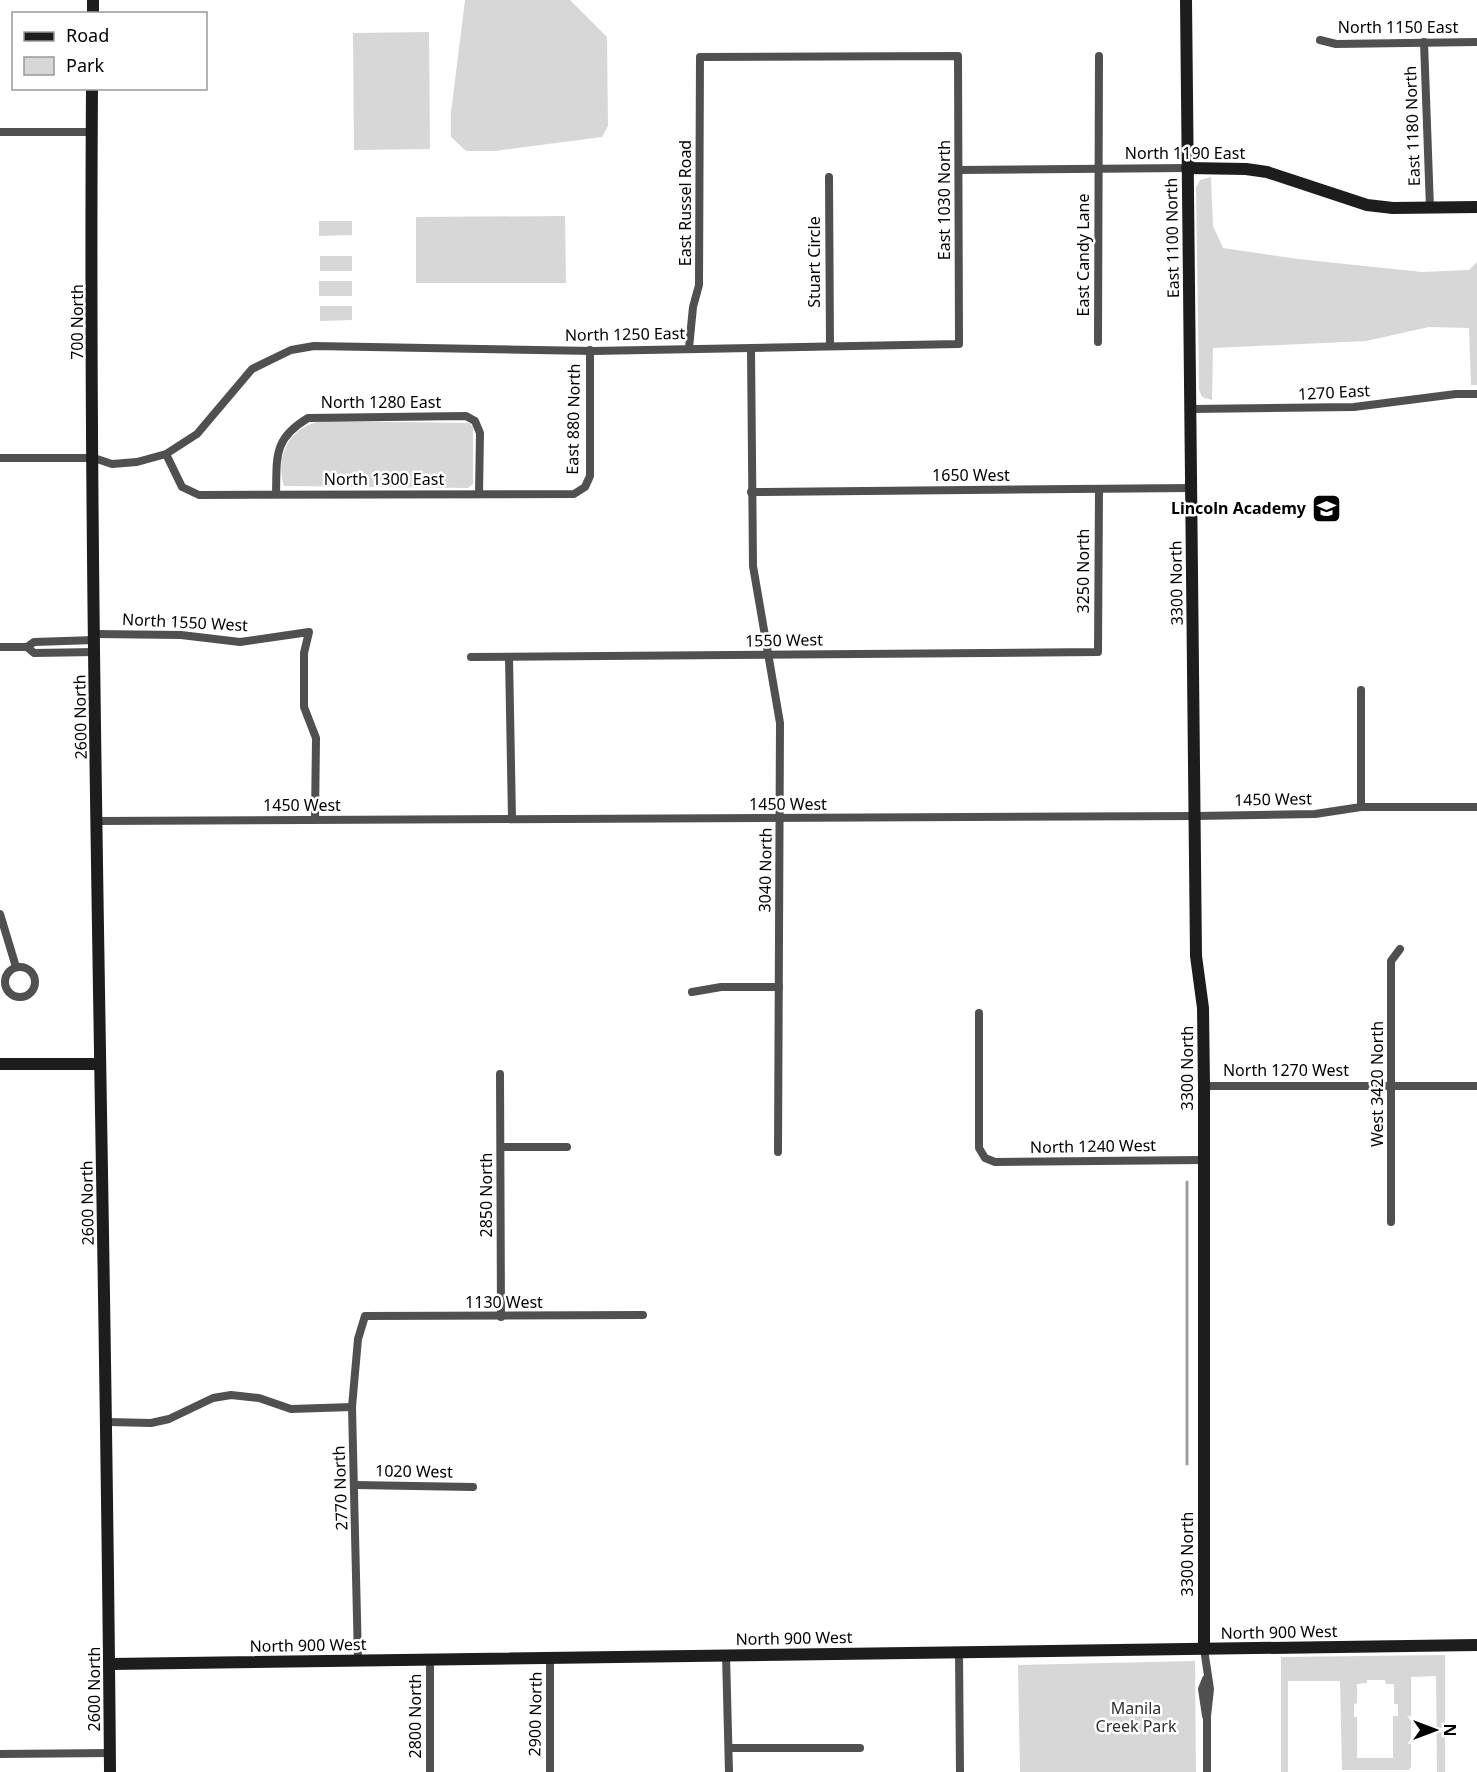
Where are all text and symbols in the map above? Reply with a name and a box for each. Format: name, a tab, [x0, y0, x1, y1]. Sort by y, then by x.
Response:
legend	[12, 12, 207, 90]
street label: North 1150 East	[1338, 16, 1458, 38]
text: Road	[66, 23, 109, 47]
text: Park	[66, 53, 104, 77]
street label: East 1180 North	[1399, 65, 1425, 187]
street label: East Russel Road	[674, 140, 696, 266]
street label: East 1030 North	[933, 140, 955, 260]
street label: North 1190 East	[1125, 142, 1245, 164]
street label: East 1100 North	[1160, 178, 1184, 298]
street label: East Candy Lane	[1072, 194, 1094, 316]
street label: Stuart Circle	[803, 216, 825, 308]
street label: 700 North	[66, 284, 88, 360]
street label: North 1250 East	[565, 322, 686, 346]
street label: East 880 North	[561, 363, 585, 475]
street label: 1270 East	[1297, 379, 1371, 405]
street label: North 1280 East	[321, 391, 441, 413]
street label: 1650 West	[932, 464, 1010, 486]
street label: North 1300 East	[324, 468, 444, 490]
school or university icon: Lincoln Academy	[1311, 492, 1343, 524]
place label: Lincoln Academy	[1171, 497, 1307, 519]
street label: 3250 North	[1072, 529, 1094, 613]
street label: 3300 North	[1164, 540, 1188, 626]
street label: North 1550 West	[121, 608, 249, 636]
street label: 1550 West	[745, 628, 823, 652]
street label: 2600 North	[68, 674, 92, 760]
street label: 1450 West	[1234, 787, 1312, 811]
street label: 1450 West	[749, 793, 827, 815]
street label: 1450 West	[263, 794, 341, 816]
street label: 3040 North	[753, 827, 777, 913]
street label: West 3420 North	[1366, 1021, 1388, 1147]
street label: 3300 North	[1176, 1026, 1198, 1110]
street label: North 1270 West	[1223, 1059, 1349, 1081]
street label: North 1240 West	[1030, 1134, 1156, 1158]
street label: 2850 North	[475, 1153, 497, 1237]
street label: 2600 North	[75, 1160, 99, 1246]
street label: 1130 West	[465, 1291, 543, 1313]
street label: 2770 North	[328, 1445, 352, 1531]
street label: 1020 West	[375, 1459, 453, 1483]
street label: 3300 North	[1176, 1512, 1198, 1596]
street label: North 900 West	[1220, 1620, 1338, 1644]
street label: North 900 West	[735, 1626, 853, 1650]
street label: North 900 West	[249, 1633, 367, 1657]
street label: 2600 North	[83, 1647, 105, 1731]
street label: 2900 North	[523, 1671, 547, 1757]
street label: 2800 North	[404, 1674, 426, 1758]
park label: Manila Creek Park	[1096, 1697, 1177, 1737]
north arrow	[1405, 1700, 1465, 1760]
text: N	[1439, 1723, 1461, 1737]

